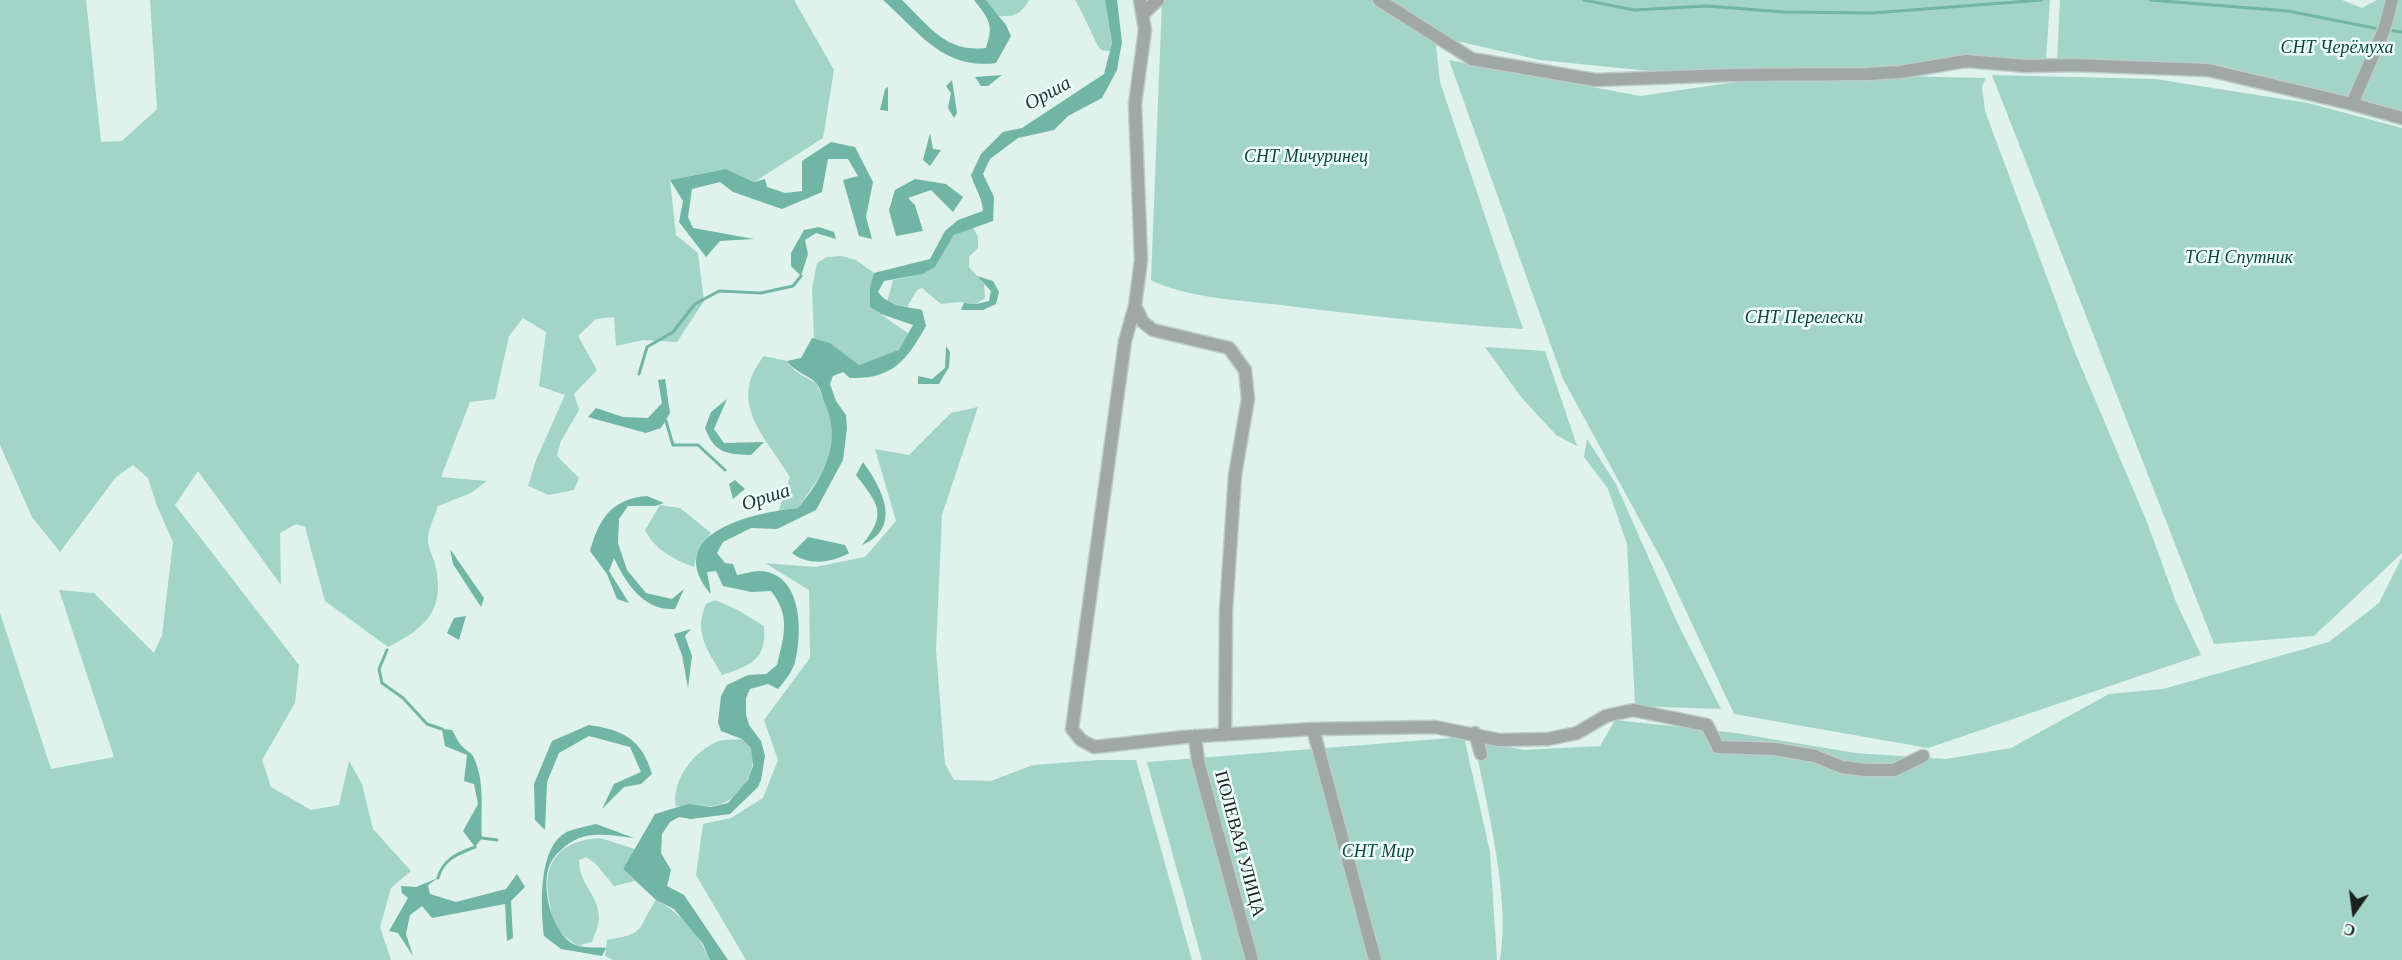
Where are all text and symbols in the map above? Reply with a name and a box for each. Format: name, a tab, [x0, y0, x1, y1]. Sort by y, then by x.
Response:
park label: СНТ Черёмуха	[2281, 37, 2393, 59]
water label: Орша	[1021, 71, 1075, 117]
park label: СНТ Мичуринец	[1244, 146, 1368, 168]
park label: ТСН Спутник	[2185, 247, 2293, 269]
park label: СНТ Перелески	[1745, 307, 1863, 329]
water label: Орша	[739, 479, 793, 517]
street label: ПОЛЕВАЯ УЛИЦА	[1209, 768, 1269, 920]
park label: СНТ Мир	[1342, 841, 1414, 863]
north arrow	[2324, 882, 2384, 942]
text: С	[2342, 920, 2357, 940]

